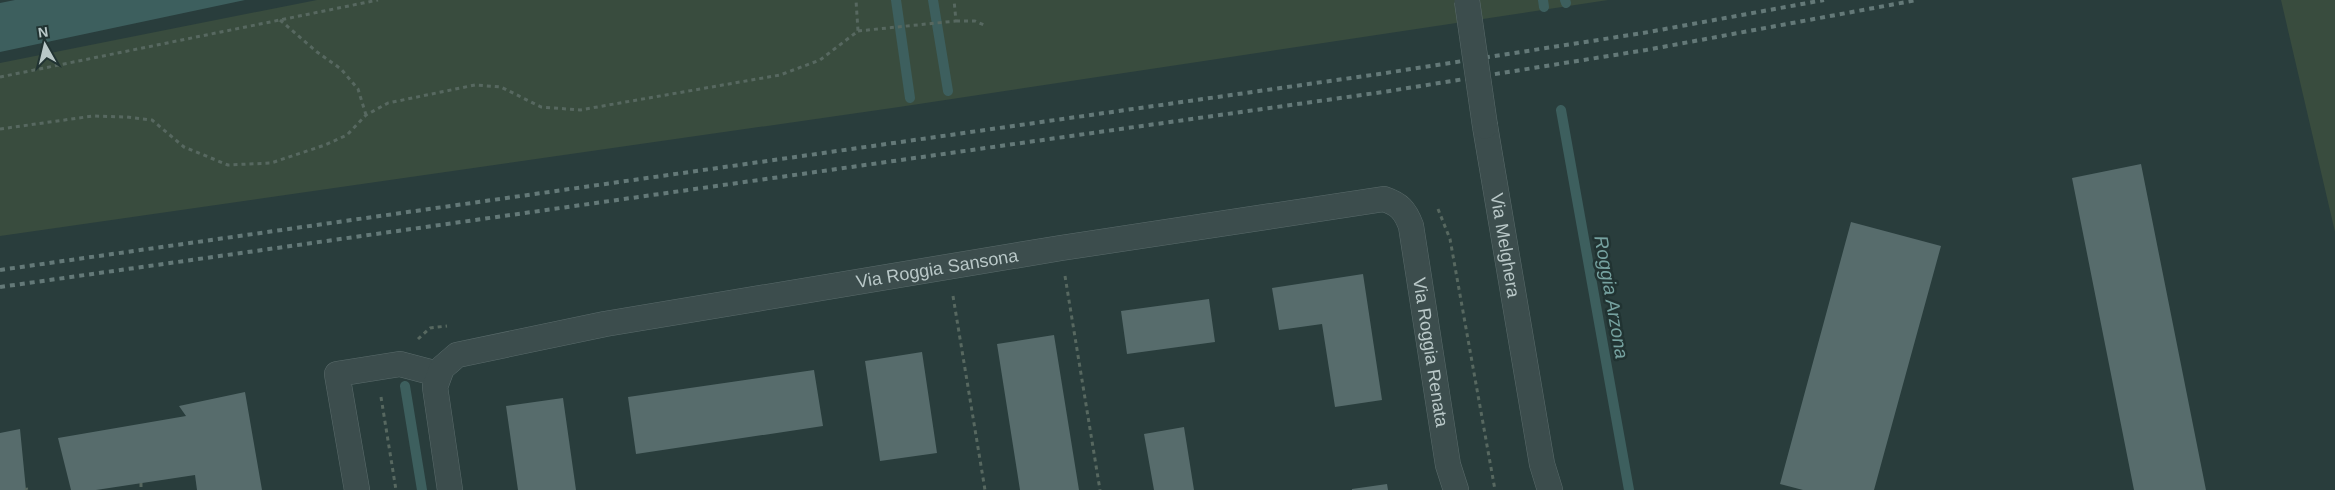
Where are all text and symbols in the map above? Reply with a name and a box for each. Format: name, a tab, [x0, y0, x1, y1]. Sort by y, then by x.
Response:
north arrow	[20, 20, 70, 70]
text: N	[37, 23, 49, 41]
street label: Via Melghera	[1486, 191, 1524, 300]
water label: Roggia Arzona	[1590, 234, 1633, 360]
street label: Via Roggia Sansona	[855, 245, 1020, 292]
street label: Via Roggia Renata	[1409, 276, 1452, 429]

